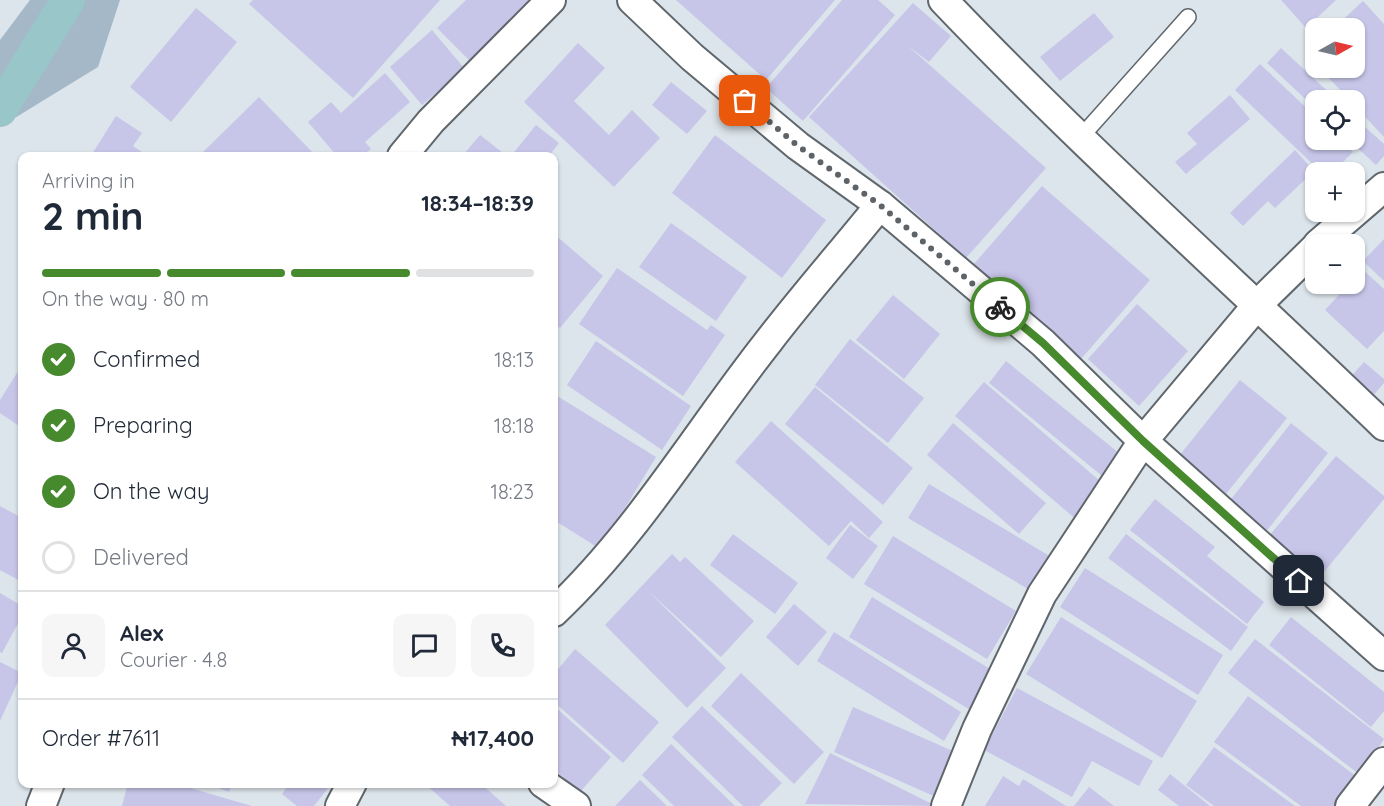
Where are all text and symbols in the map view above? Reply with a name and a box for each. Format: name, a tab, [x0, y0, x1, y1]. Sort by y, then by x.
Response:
north arrow	[1305, 18, 1365, 78]
map controls	[1305, 18, 1365, 294]
pin	[719, 75, 770, 126]
icon: bag	[728, 84, 761, 117]
button: locate	[1305, 90, 1365, 150]
button: +	[1305, 162, 1365, 222]
text: Arriving in	[42, 168, 135, 193]
text: 18:34–18:39	[421, 189, 534, 217]
text: 2 min	[42, 191, 144, 240]
button: −	[1305, 234, 1365, 294]
courier	[970, 277, 1030, 337]
text: On the way · 80 m	[42, 286, 209, 311]
icon: bike	[984, 291, 1017, 324]
icon: check	[42, 343, 75, 376]
text: Confirmed	[93, 345, 200, 373]
text: 18:13	[494, 347, 534, 372]
icon: check	[42, 409, 75, 442]
text: Preparing	[93, 411, 193, 439]
text: 18:18	[494, 413, 534, 438]
icon: check	[42, 475, 75, 508]
text: On the way	[93, 477, 209, 505]
text: 18:23	[491, 479, 534, 504]
text: Delivered	[93, 543, 189, 571]
pin	[1273, 555, 1324, 606]
icon: home	[1282, 564, 1315, 597]
button: person	[42, 614, 105, 677]
button: chat	[393, 614, 456, 677]
button: phone	[471, 614, 534, 677]
text: Alex	[120, 619, 163, 647]
text: Courier · 4.8	[120, 647, 227, 672]
text: Order #7611	[42, 724, 160, 752]
text: ₦17,400	[452, 724, 534, 752]

